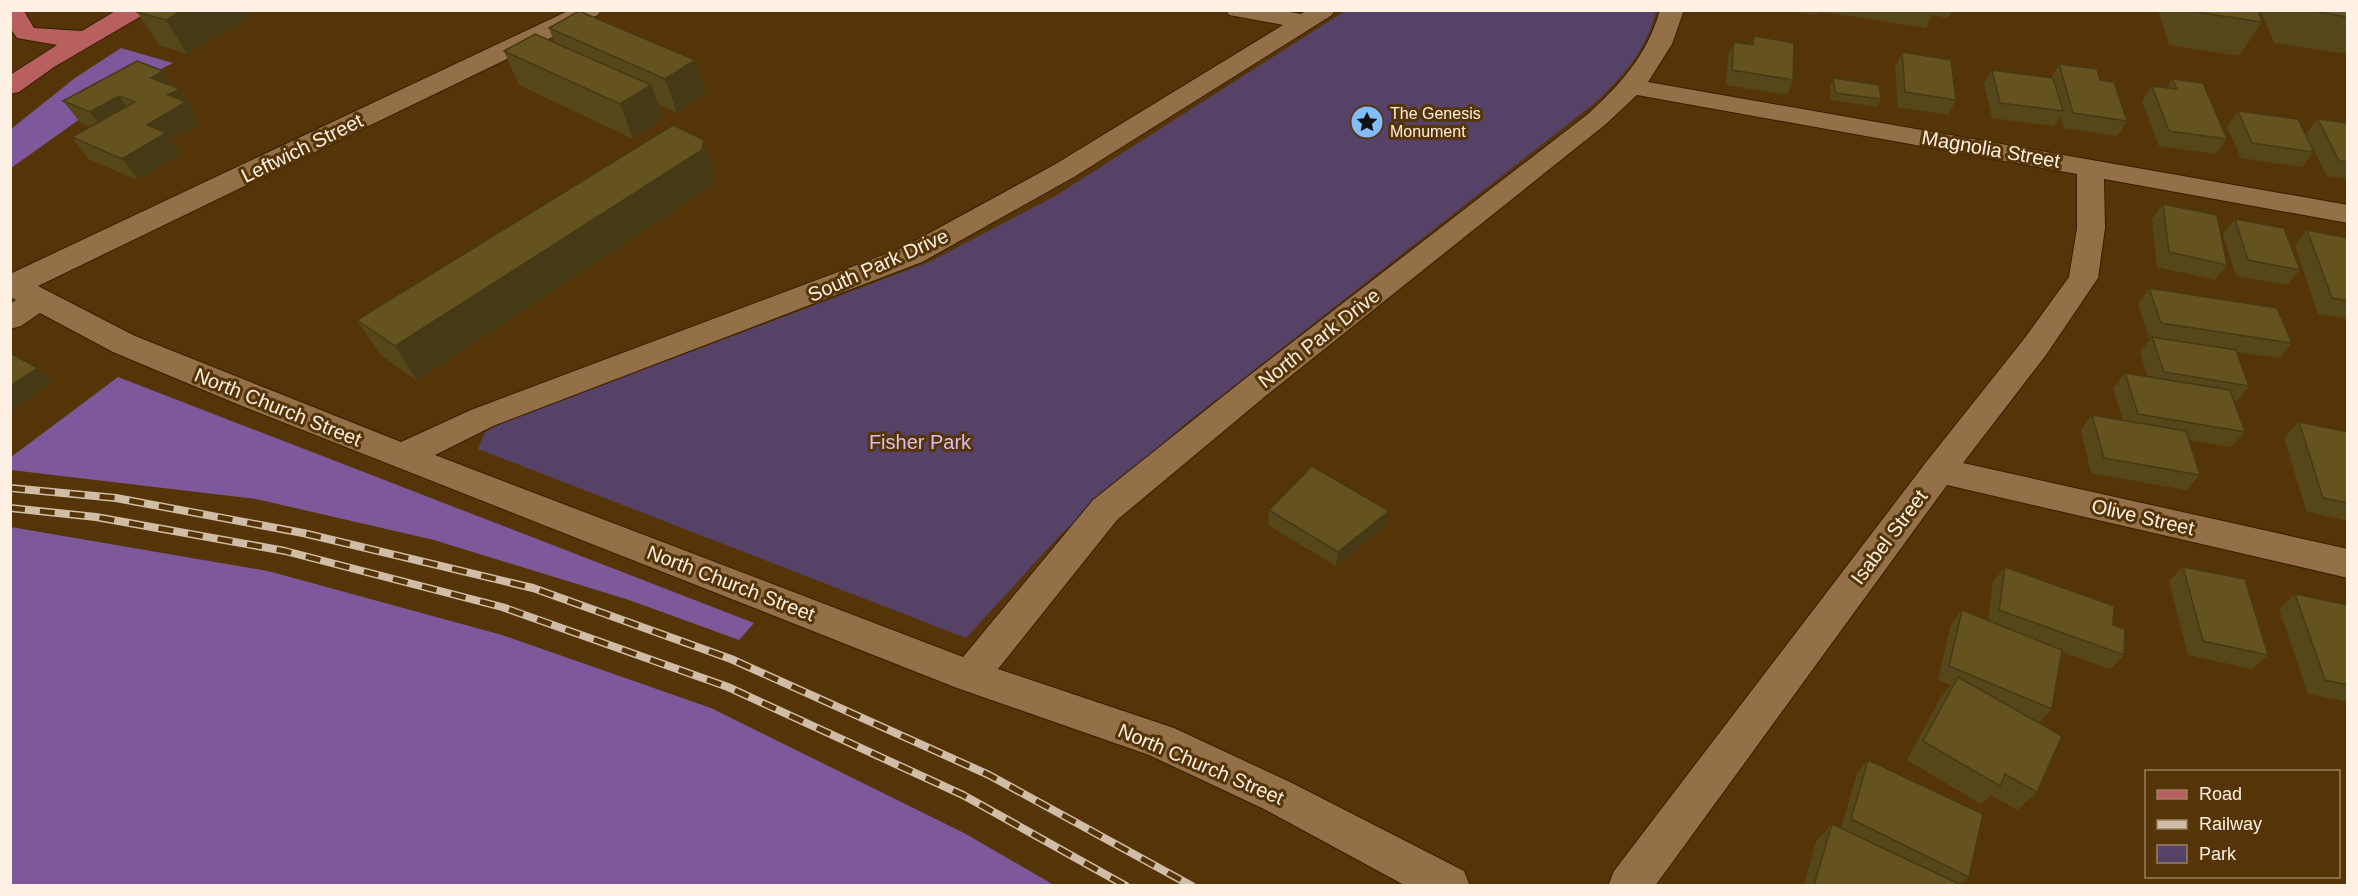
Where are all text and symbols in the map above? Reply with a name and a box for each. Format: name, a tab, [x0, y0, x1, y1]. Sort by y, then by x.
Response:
place icon: The Genesis Monument	[1349, 104, 1385, 140]
place label: The Genesis Monument	[1390, 105, 1481, 140]
street label: Leftwich Street	[238, 109, 367, 187]
street label: Magnolia Street	[1920, 126, 2062, 172]
street label: South Park Drive	[804, 224, 952, 306]
street label: North Park Drive	[1254, 284, 1384, 392]
street label: North Church Street	[191, 363, 365, 451]
park label: Fisher Park	[869, 431, 972, 453]
street label: Isabel Street	[1846, 485, 1932, 588]
street label: Olive Street	[2090, 495, 2197, 540]
street label: North Church Street	[644, 541, 818, 625]
street label: North Church Street	[1115, 719, 1288, 809]
legend	[2145, 770, 2340, 878]
text: Road	[2199, 784, 2242, 804]
text: Railway	[2199, 814, 2262, 834]
text: Park	[2199, 844, 2237, 864]

